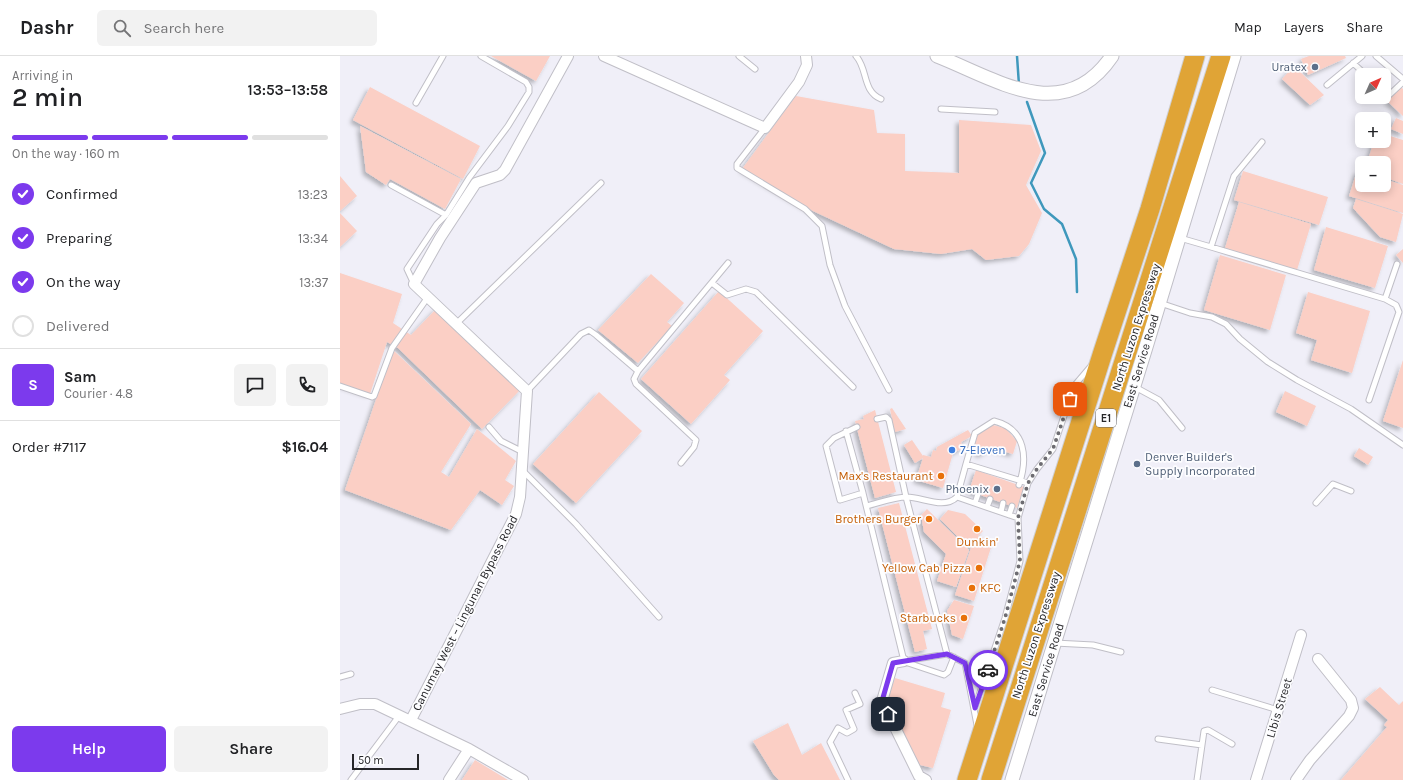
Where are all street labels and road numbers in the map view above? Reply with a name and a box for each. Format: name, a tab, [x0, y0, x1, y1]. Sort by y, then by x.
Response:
street label: North Luzon Expressway	[1109, 261, 1163, 392]
street label: East Service Road	[1120, 312, 1162, 410]
road number: E1	[1096, 409, 1116, 427]
street label: Canumay West – Lingunan Bypass Road	[409, 513, 521, 713]
street label: North Luzon Expressway	[1009, 569, 1063, 700]
street label: East Service Road	[1025, 621, 1067, 719]
street label: Libis Street	[1263, 676, 1295, 740]

